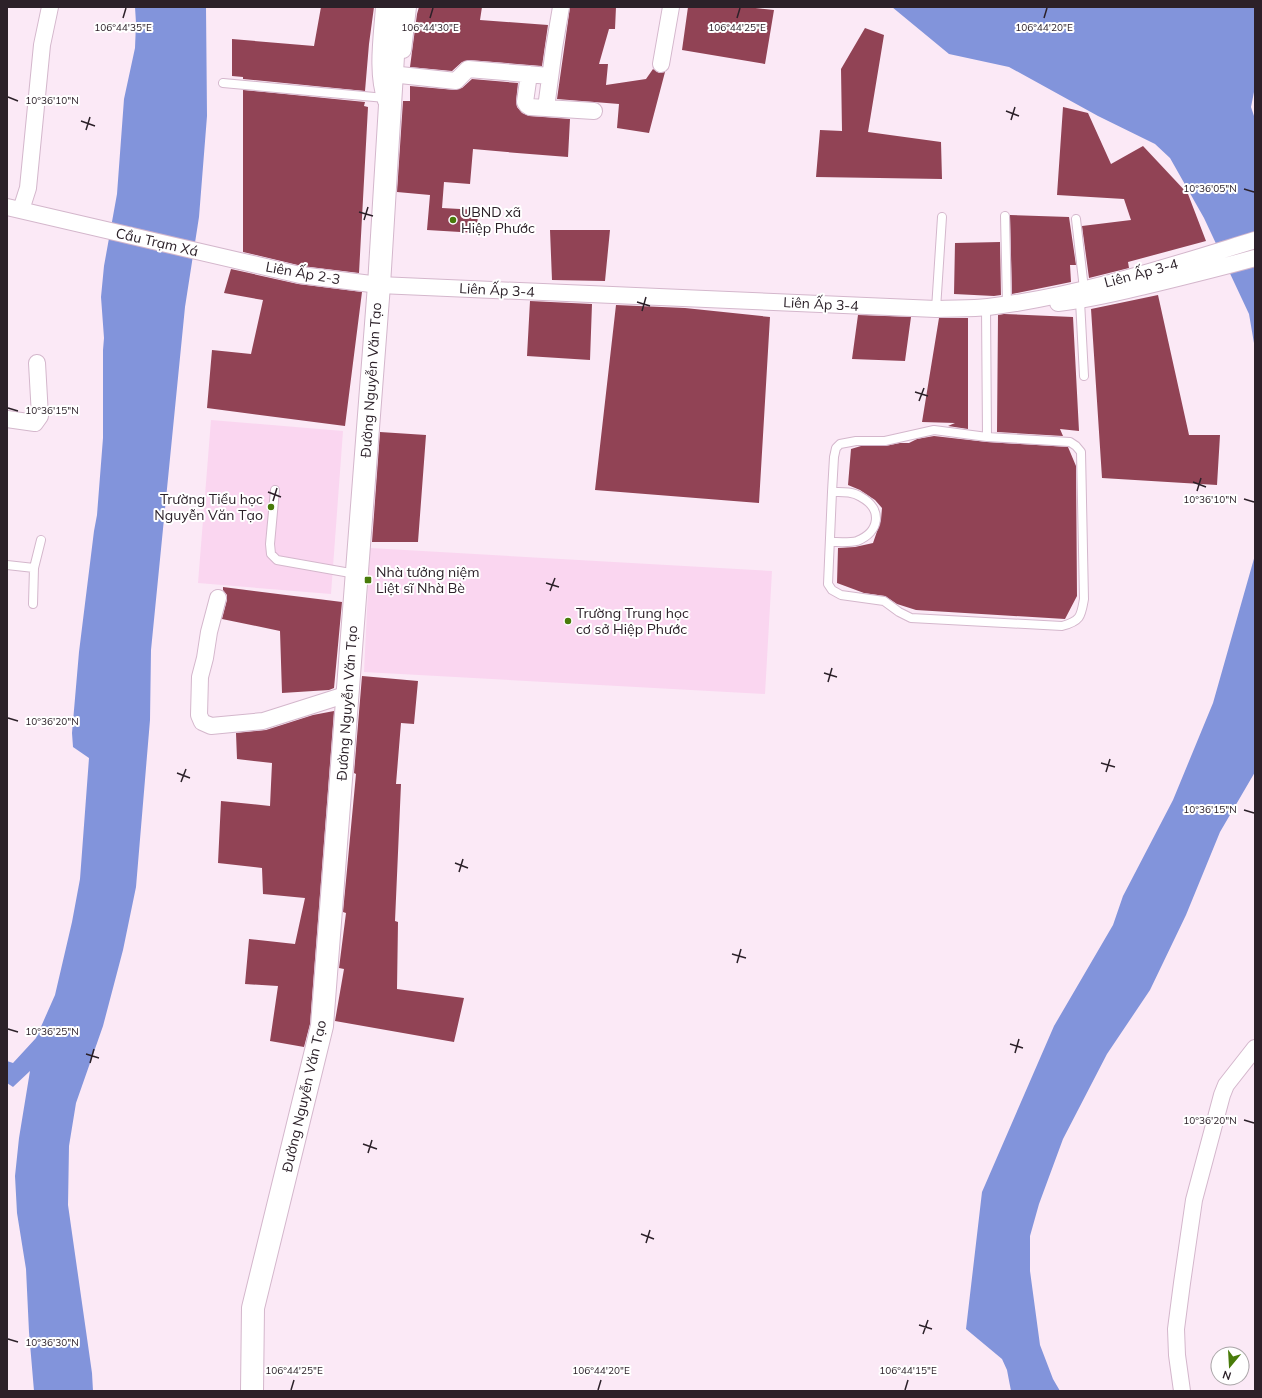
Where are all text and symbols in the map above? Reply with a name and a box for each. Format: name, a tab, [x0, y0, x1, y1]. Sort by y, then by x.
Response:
text: 106°44'35"E	[94, 21, 152, 34]
text: 106°44'30"E	[401, 21, 459, 34]
text: 106°44'25"E	[708, 21, 766, 34]
text: 106°44'20"E	[1015, 21, 1073, 34]
text: 10°36'10"N	[25, 94, 79, 107]
text: 10°36'05"N	[1183, 182, 1237, 195]
place label: UBND xã Hiệp Phước	[461, 203, 535, 237]
marker: UBND xã Hiệp Phước	[448, 215, 458, 225]
street label: Cầu Trạm Xá	[114, 224, 200, 260]
street label: Liên Ấp 3-4	[1102, 254, 1180, 291]
street label: Liên Ấp 2-3	[264, 258, 342, 288]
street label: Liên Ấp 3-4	[459, 279, 536, 301]
street label: Liên Ấp 3-4	[783, 293, 860, 315]
street label: Đường Nguyễn Văn Tạo	[357, 302, 385, 458]
text: 10°36'15"N	[25, 404, 79, 417]
place label: Trường Tiểu học Nguyễn Văn Tạo	[154, 490, 263, 524]
text: 10°36'10"N	[1183, 493, 1237, 506]
marker: Trường Tiểu học Nguyễn Văn Tạo	[266, 502, 276, 512]
place label: Nhà tưởng niệm Liệt sĩ Nhà Bè	[376, 563, 479, 597]
marker: Nhà tưởng niệm Liệt sĩ Nhà Bè	[363, 575, 373, 585]
place label: Trường Trung học cơ sở Hiệp Phước	[576, 604, 689, 638]
marker: Trường Trung học cơ sở Hiệp Phước	[563, 616, 573, 626]
street label: Đường Nguyễn Văn Tạo	[333, 625, 361, 781]
text: 10°36'20"N	[25, 715, 79, 728]
text: 10°36'15"N	[1183, 803, 1237, 816]
street label: Đường Nguyễn Văn Tạo	[278, 1018, 330, 1174]
text: 10°36'25"N	[25, 1025, 79, 1038]
text: 10°36'20"N	[1183, 1114, 1237, 1127]
text: 10°36'30"N	[25, 1336, 79, 1349]
north arrow	[1210, 1346, 1250, 1386]
text: 106°44'25"E	[265, 1364, 323, 1377]
text: 106°44'20"E	[572, 1364, 630, 1377]
text: 106°44'15"E	[879, 1364, 937, 1377]
text: N	[1221, 1368, 1233, 1383]

